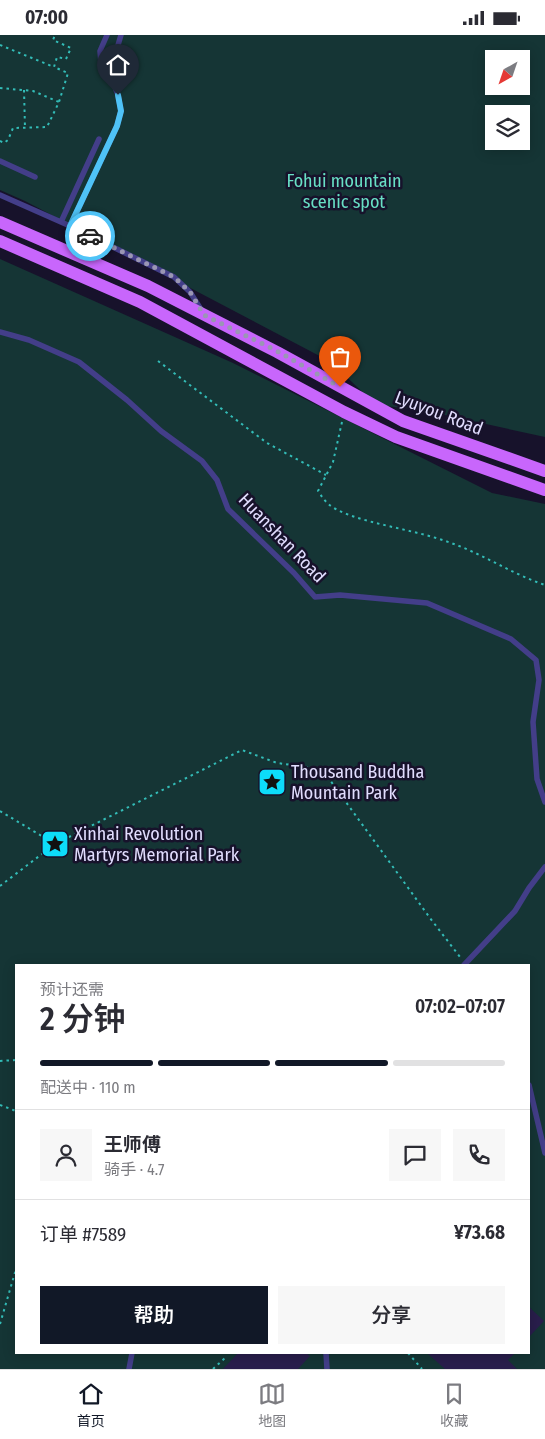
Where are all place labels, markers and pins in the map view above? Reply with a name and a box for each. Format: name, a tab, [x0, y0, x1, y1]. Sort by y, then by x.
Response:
pin	[97, 44, 139, 95]
pin	[319, 336, 361, 387]
place label: Thousand Buddha Mountain Park	[291, 761, 424, 804]
place icon: Thousand Buddha Mountain Park	[257, 767, 287, 797]
place label: Xinhai Revolution Martyrs Memorial Park	[74, 823, 240, 866]
place icon: Xinhai Revolution Martyrs Memorial Park	[40, 829, 70, 859]

